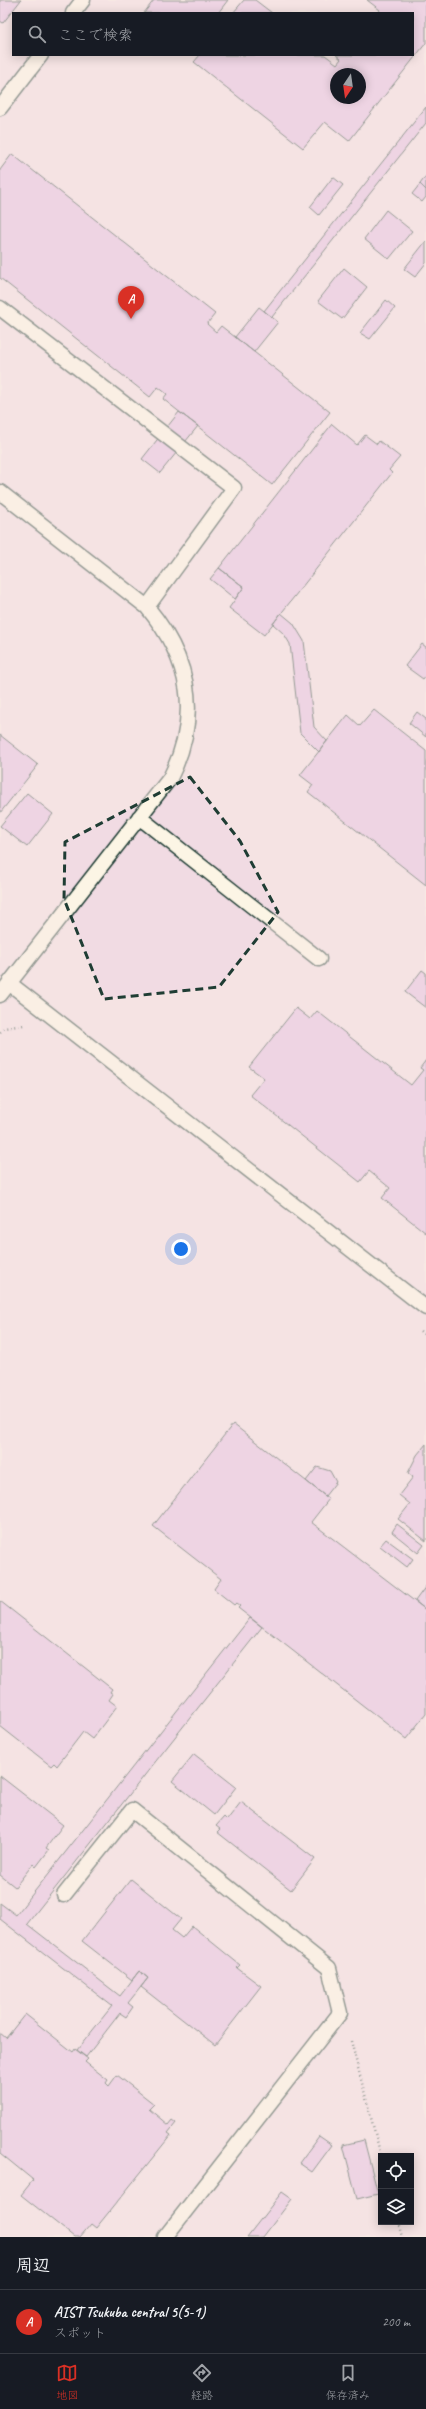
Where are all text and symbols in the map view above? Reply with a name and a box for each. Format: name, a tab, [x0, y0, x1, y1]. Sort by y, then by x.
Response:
search box	[12, 12, 414, 56]
icon: search	[26, 23, 48, 45]
text: ここで検索	[58, 26, 133, 45]
north arrow	[330, 68, 366, 104]
pin: A	[118, 286, 144, 319]
your location	[171, 1239, 191, 1259]
map controls	[378, 2153, 414, 2225]
button: locate	[378, 2153, 414, 2189]
button: layers	[378, 2189, 414, 2225]
text: 周辺	[16, 2255, 50, 2276]
text: AIST Tsukuba central 5(5-1)	[54, 2303, 205, 2322]
text: A	[26, 2314, 32, 2330]
text: 200 m	[382, 2314, 410, 2330]
text: スポット	[54, 2325, 106, 2341]
tab: 地図	[56, 2362, 78, 2402]
tab: 経路	[191, 2362, 213, 2402]
tab: 保存済み	[326, 2362, 370, 2402]

